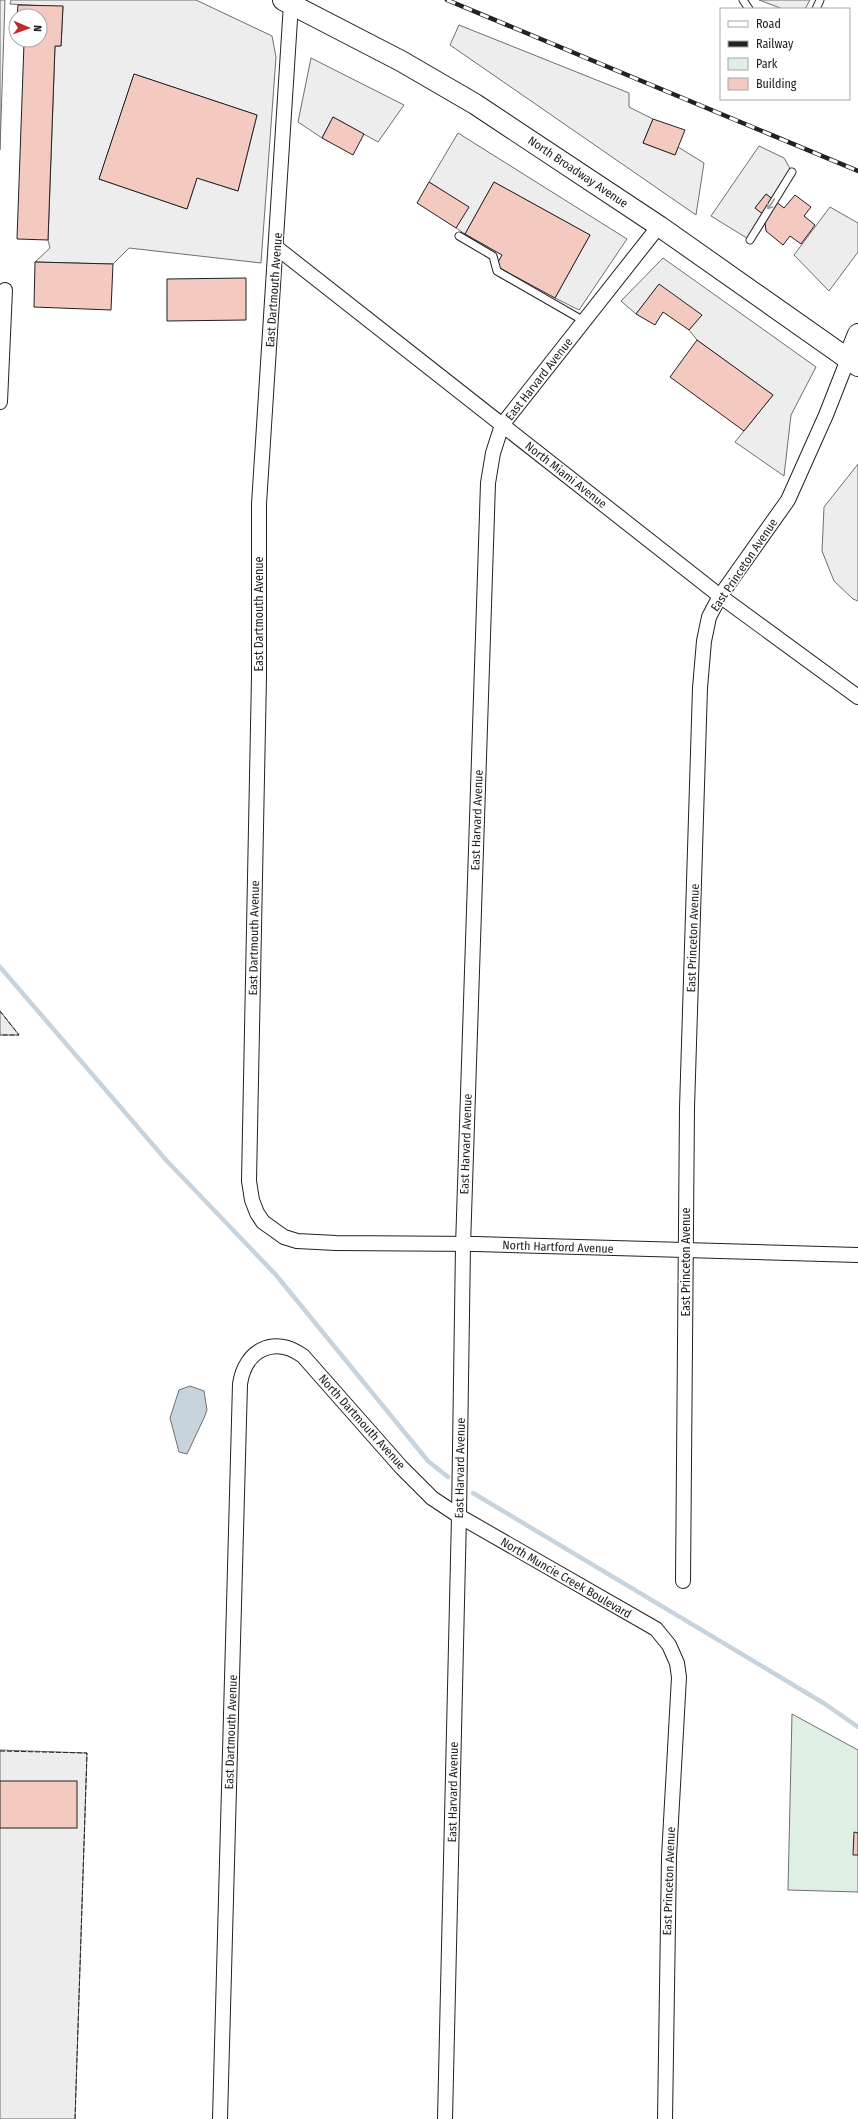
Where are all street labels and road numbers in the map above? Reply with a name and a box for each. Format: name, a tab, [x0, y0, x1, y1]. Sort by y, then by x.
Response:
street label: North Broadway Avenue	[525, 133, 631, 211]
street label: East Dartmouth Avenue	[263, 232, 285, 348]
street label: East Harvard Avenue	[502, 335, 576, 423]
street label: North Miami Avenue	[523, 439, 610, 511]
street label: East Princeton Avenue	[708, 516, 780, 614]
street label: East Dartmouth Avenue	[252, 556, 266, 671]
street label: East Harvard Avenue	[468, 769, 486, 871]
street label: East Dartmouth Avenue	[246, 880, 262, 996]
street label: East Princeton Avenue	[684, 883, 702, 993]
street label: East Harvard Avenue	[457, 1093, 475, 1195]
street label: East Princeton Avenue	[679, 1208, 693, 1316]
street label: North Hartford Avenue	[502, 1238, 614, 1256]
street label: North Dartmouth Avenue	[316, 1372, 408, 1472]
street label: East Harvard Avenue	[452, 1417, 468, 1518]
street label: North Muncie Creek Boulevard	[498, 1535, 634, 1621]
street label: East Dartmouth Avenue	[222, 1674, 240, 1790]
street label: East Harvard Avenue	[445, 1741, 461, 1842]
street label: East Princeton Avenue	[660, 1826, 678, 1936]

